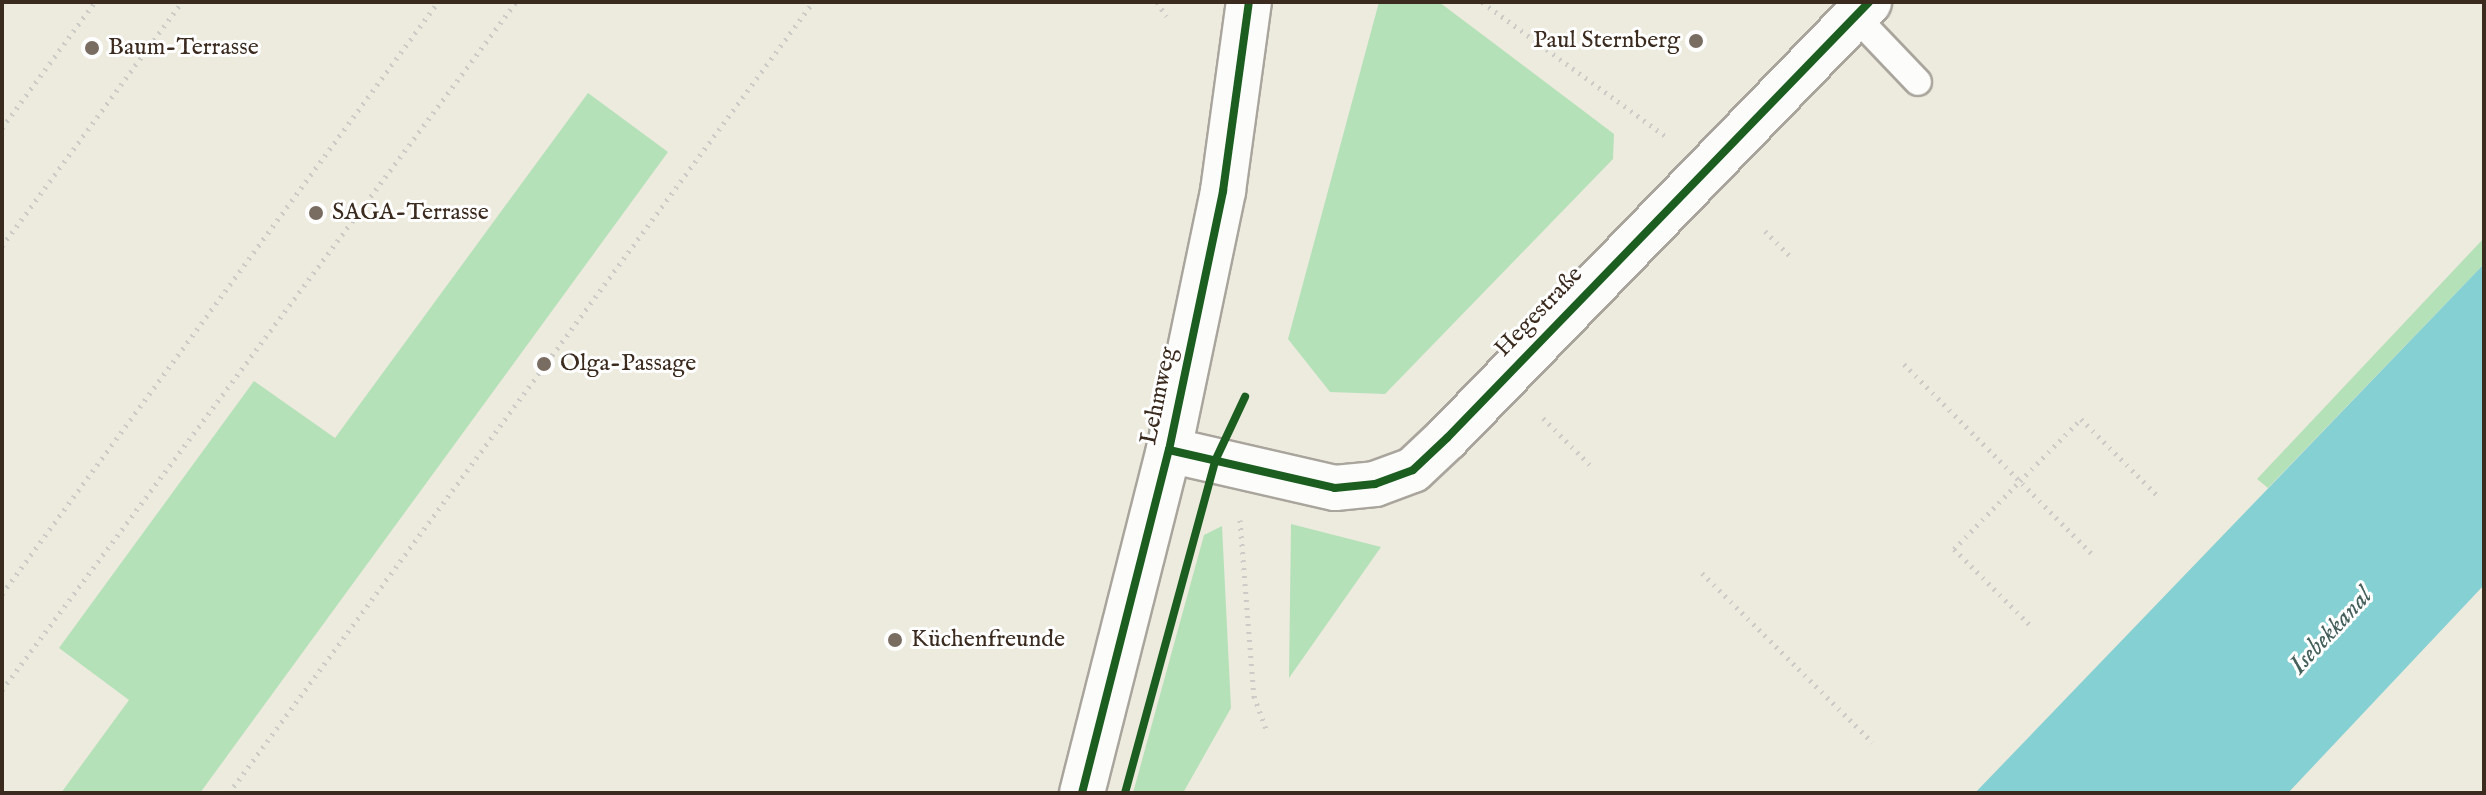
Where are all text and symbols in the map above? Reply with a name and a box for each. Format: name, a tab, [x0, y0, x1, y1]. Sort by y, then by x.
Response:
place label: Paul Sternberg	[1533, 27, 1680, 55]
marker: Paul Sternberg	[1687, 32, 1705, 50]
place label: Baum-Terrasse	[108, 34, 259, 62]
marker: Baum-Terrasse	[83, 39, 101, 57]
place label: SAGA-Terrasse	[332, 199, 489, 227]
marker: SAGA-Terrasse	[307, 204, 325, 222]
street label: Hegestraße	[1489, 261, 1589, 363]
street label: Lehmweg	[1135, 345, 1183, 447]
place label: Olga-Passage	[560, 350, 696, 378]
marker: Olga-Passage	[535, 355, 553, 373]
water label: Isebekkanal	[2283, 581, 2379, 681]
place label: Küchenfreunde	[911, 626, 1065, 654]
marker: Küchenfreunde	[886, 631, 904, 649]

